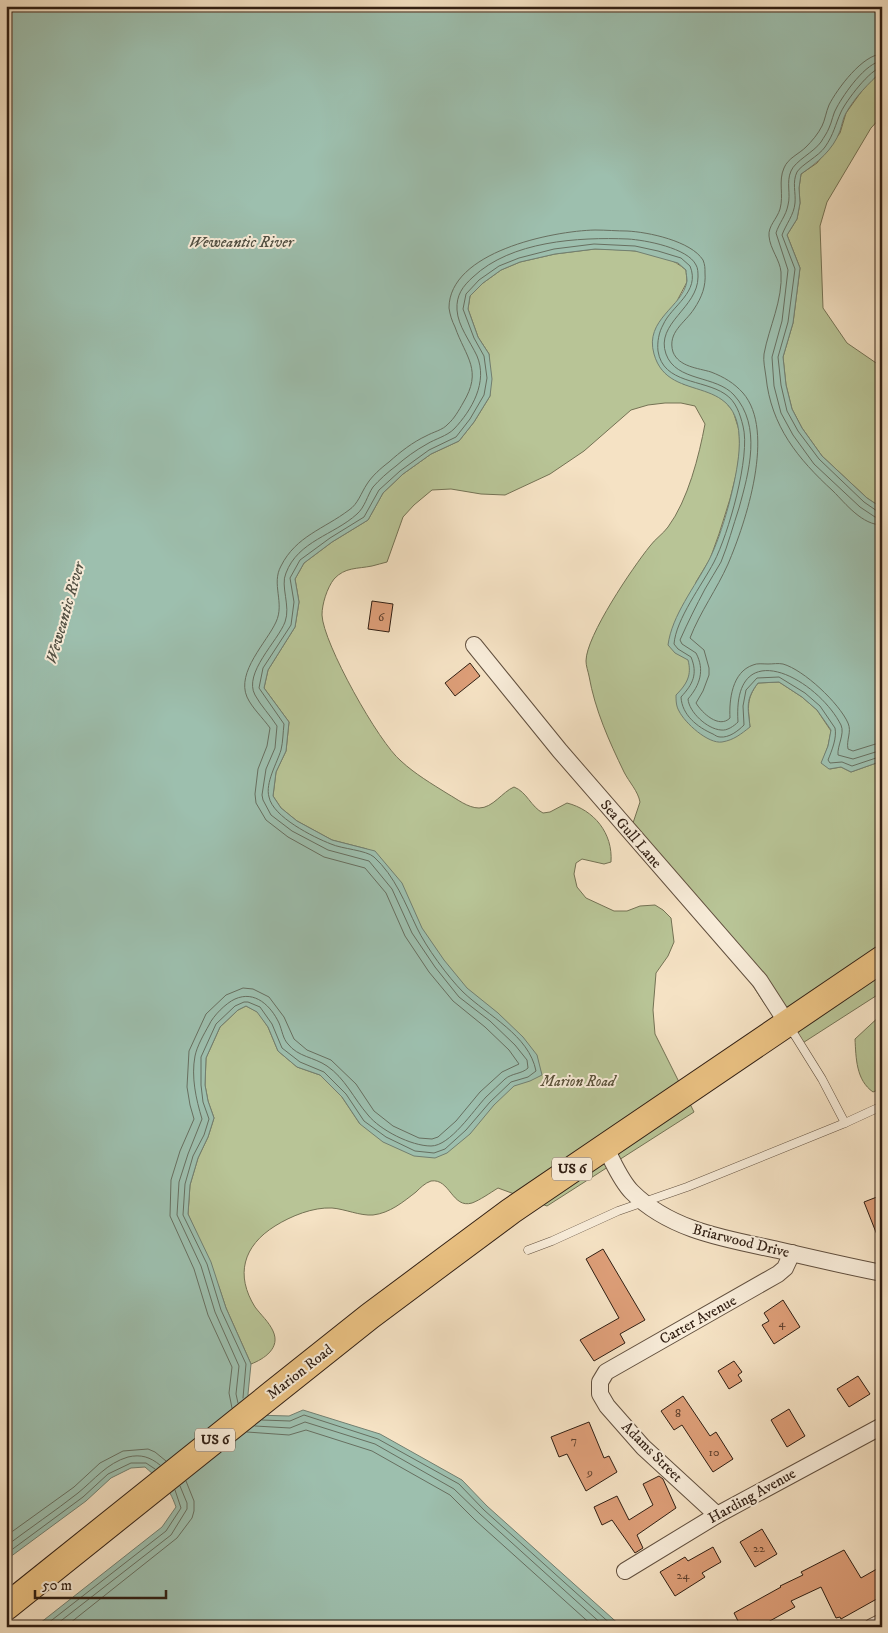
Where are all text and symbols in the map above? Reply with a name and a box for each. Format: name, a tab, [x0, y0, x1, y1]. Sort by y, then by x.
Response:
water label: Weweantic River	[189, 232, 295, 252]
water label: Weweantic River	[41, 559, 89, 666]
house number: 6	[378, 610, 385, 625]
street label: Sea Gull Lane	[596, 796, 666, 872]
park label: Marion Road	[540, 1072, 618, 1091]
road number: US 6	[552, 1158, 592, 1180]
street label: Briarwood Drive	[691, 1220, 791, 1262]
street label: Carter Avenue	[656, 1291, 740, 1349]
house number: 4	[779, 1316, 787, 1331]
street label: Marion Road	[263, 1340, 337, 1404]
house number: 8	[675, 1406, 681, 1421]
street label: Adams Street	[618, 1418, 687, 1487]
road number: US 6	[195, 1428, 235, 1452]
house number: 7	[571, 1433, 577, 1448]
house number: 10	[709, 1445, 719, 1460]
street label: Harding Avenue	[705, 1464, 799, 1528]
house number: 9	[586, 1465, 593, 1480]
house number: 22	[753, 1541, 765, 1556]
scale bar	[35, 1568, 166, 1600]
house number: 24	[677, 1568, 690, 1583]
text: 50 m	[42, 1576, 72, 1595]

